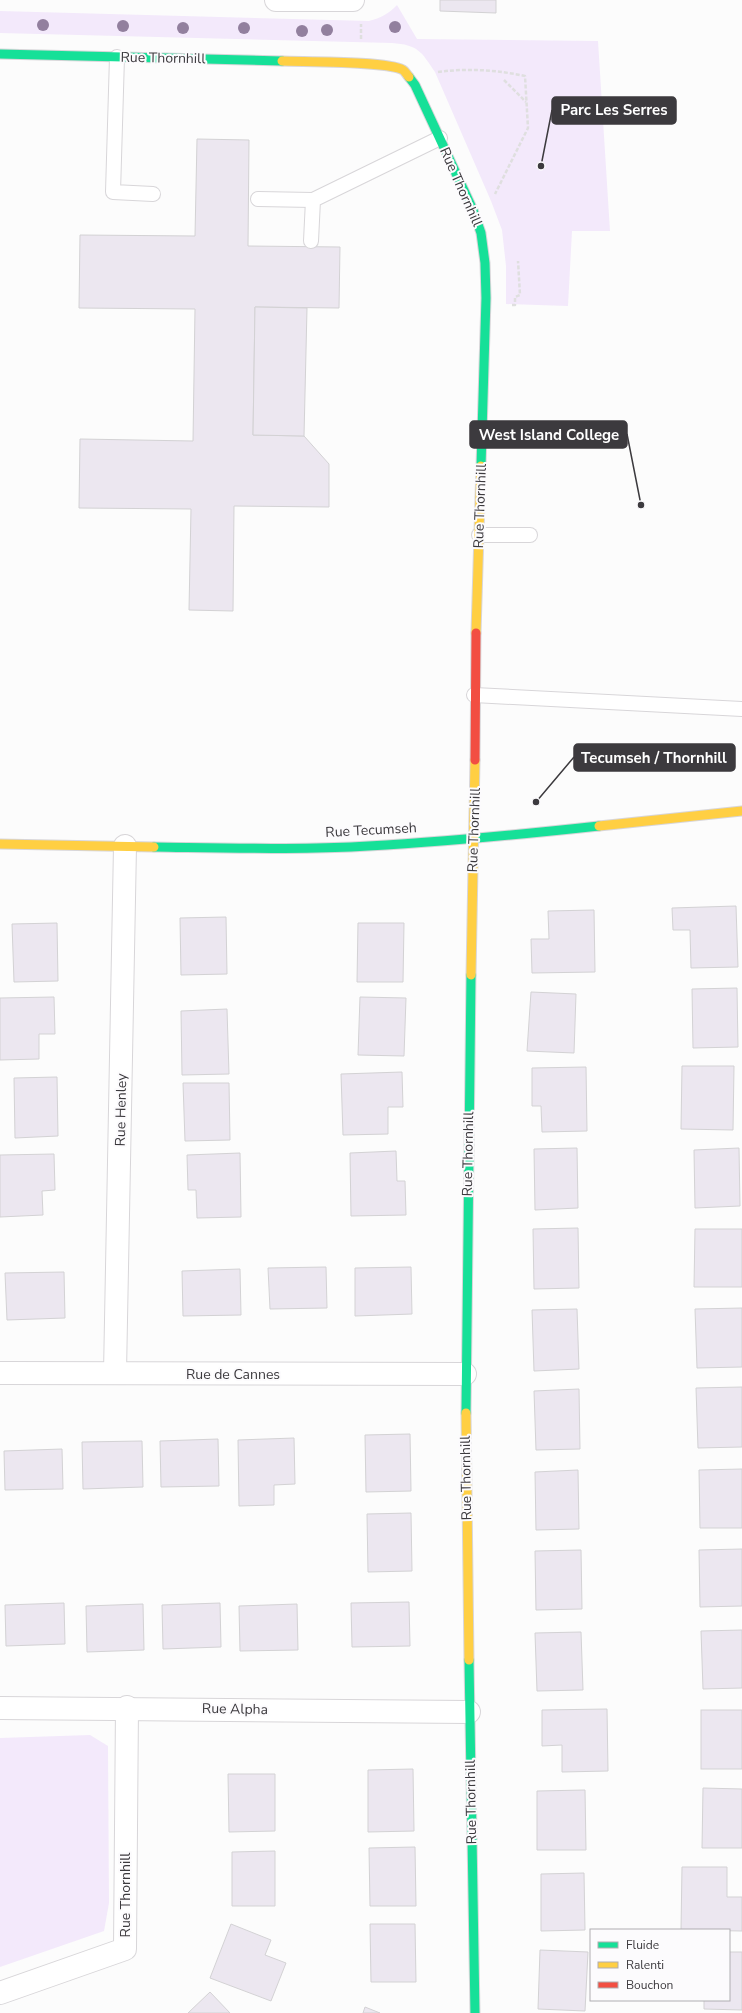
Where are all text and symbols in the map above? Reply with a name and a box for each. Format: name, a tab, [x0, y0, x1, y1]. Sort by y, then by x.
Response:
street label: Rue Thornhill	[120, 48, 206, 68]
callout: Parc Les Serres	[552, 97, 676, 124]
text: Parc Les Serres	[560, 100, 668, 120]
street label: Rue Thornhill	[435, 144, 487, 230]
callout: West Island College	[470, 421, 627, 448]
text: West Island College	[479, 425, 619, 445]
street label: Rue Thornhill	[469, 462, 491, 549]
callout: Tecumseh / Thornhill	[574, 744, 735, 771]
text: Tecumseh / Thornhill	[581, 748, 727, 768]
street label: Rue Thornhill	[463, 786, 485, 873]
street label: Rue Tecumseh	[325, 818, 417, 842]
street label: Rue Henley	[111, 1073, 131, 1147]
street label: Rue Thornhill	[458, 1111, 478, 1197]
street label: Rue de Cannes	[186, 1365, 280, 1384]
street label: Rue Thornhill	[456, 1435, 476, 1521]
street label: Rue Alpha	[202, 1699, 268, 1719]
street label: Rue Thornhill	[461, 1759, 481, 1845]
street label: Rue Thornhill	[116, 1852, 135, 1937]
legend	[590, 1929, 730, 2001]
text: Fluide	[626, 1937, 659, 1953]
text: Ralenti	[626, 1957, 664, 1973]
text: Bouchon	[626, 1977, 673, 1993]

